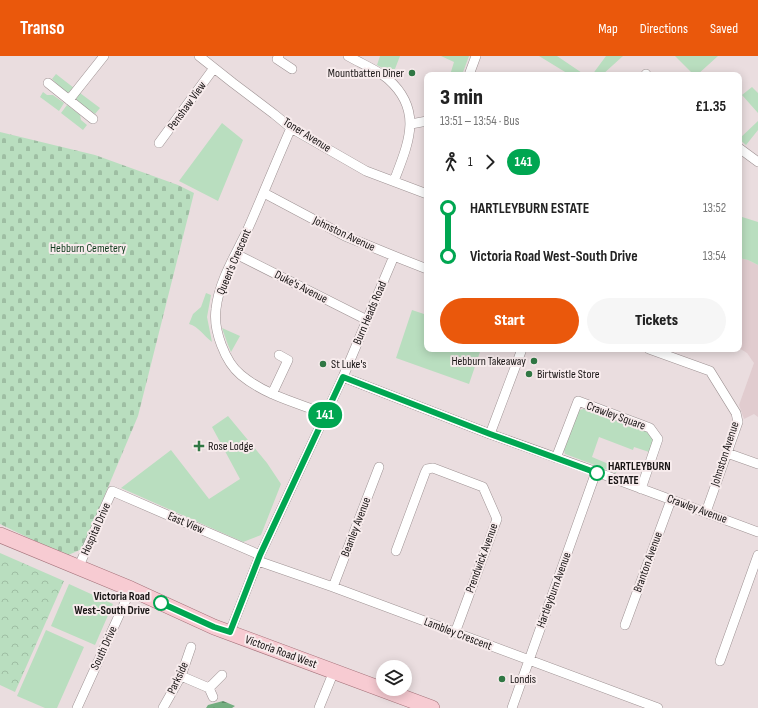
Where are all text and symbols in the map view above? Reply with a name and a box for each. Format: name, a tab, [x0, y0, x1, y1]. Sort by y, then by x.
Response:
text: Transo	[20, 17, 65, 40]
text: Map	[598, 20, 618, 37]
text: Directions	[640, 20, 688, 37]
text: Saved	[710, 20, 738, 37]
place label: Mountbatten Diner	[328, 66, 405, 81]
marker: Mountbatten Diner	[407, 68, 417, 78]
street label: Penshaw View	[164, 78, 210, 133]
text: 3 min	[440, 84, 483, 111]
text: £1.35	[695, 97, 726, 116]
text: 13:51 – 13:54 · Bus	[440, 113, 519, 129]
street label: Toner Avenue	[280, 114, 334, 156]
icon: walk	[440, 151, 462, 173]
icon: forward	[479, 151, 501, 173]
text: 141	[515, 153, 532, 170]
text: 1	[468, 154, 473, 170]
text: HARTLEYBURN ESTATE	[470, 199, 589, 218]
text: 13:52	[703, 200, 726, 216]
street label: Johnston Avenue	[310, 213, 378, 255]
street label: Queen's Crescent	[213, 227, 255, 297]
park label: Hebburn Cemetery	[50, 241, 126, 256]
text: Victoria Road West-South Drive	[470, 247, 638, 266]
text: 13:54	[703, 248, 726, 264]
street label: Duke's Avenue	[272, 267, 330, 307]
street label: Burn Heads Road	[350, 279, 390, 347]
button: Start	[440, 298, 579, 344]
button: Tickets	[587, 298, 726, 344]
place label: Hebburn Takeaway	[451, 354, 526, 369]
marker: Hebburn Takeaway	[529, 356, 539, 366]
place label: St Luke's	[331, 357, 367, 372]
marker: St Luke's	[318, 359, 328, 369]
place label: Birtwistle Store	[537, 367, 600, 382]
marker: Birtwistle Store	[524, 369, 534, 379]
street label: Crawley Square	[584, 398, 648, 434]
line badge: 141	[302, 402, 348, 428]
text: 141	[316, 406, 334, 423]
street label: Johnston Avenue	[707, 420, 743, 489]
place label: Rose Lodge	[208, 439, 253, 454]
marker: Rose Lodge	[193, 440, 205, 452]
place label: HARTLEYBURN ESTATE	[608, 459, 671, 488]
marker: HARTLEYBURN ESTATE	[589, 465, 605, 481]
street label: Crawley Avenue	[665, 491, 729, 527]
street label: Beanley Avenue	[338, 495, 374, 559]
street label: Hospital Drive	[78, 500, 114, 558]
street label: East View	[165, 509, 207, 538]
street label: Prendwick Avenue	[462, 521, 502, 595]
street label: Branton Avenue	[630, 530, 666, 594]
street label: Hartleyburn Avenue	[533, 550, 575, 630]
place label: Victoria Road West-South Drive	[74, 589, 150, 618]
marker: Victoria Road West-South Drive	[153, 595, 169, 611]
street label: Lambley Crescent	[422, 614, 495, 654]
street label: South Drive	[87, 623, 121, 672]
street label: Victoria Road West	[243, 632, 319, 672]
street label: Parkside	[164, 659, 192, 696]
map controls	[376, 660, 412, 696]
button: layers	[376, 660, 412, 696]
place label: Londis	[510, 672, 536, 687]
marker: Londis	[497, 674, 507, 684]

